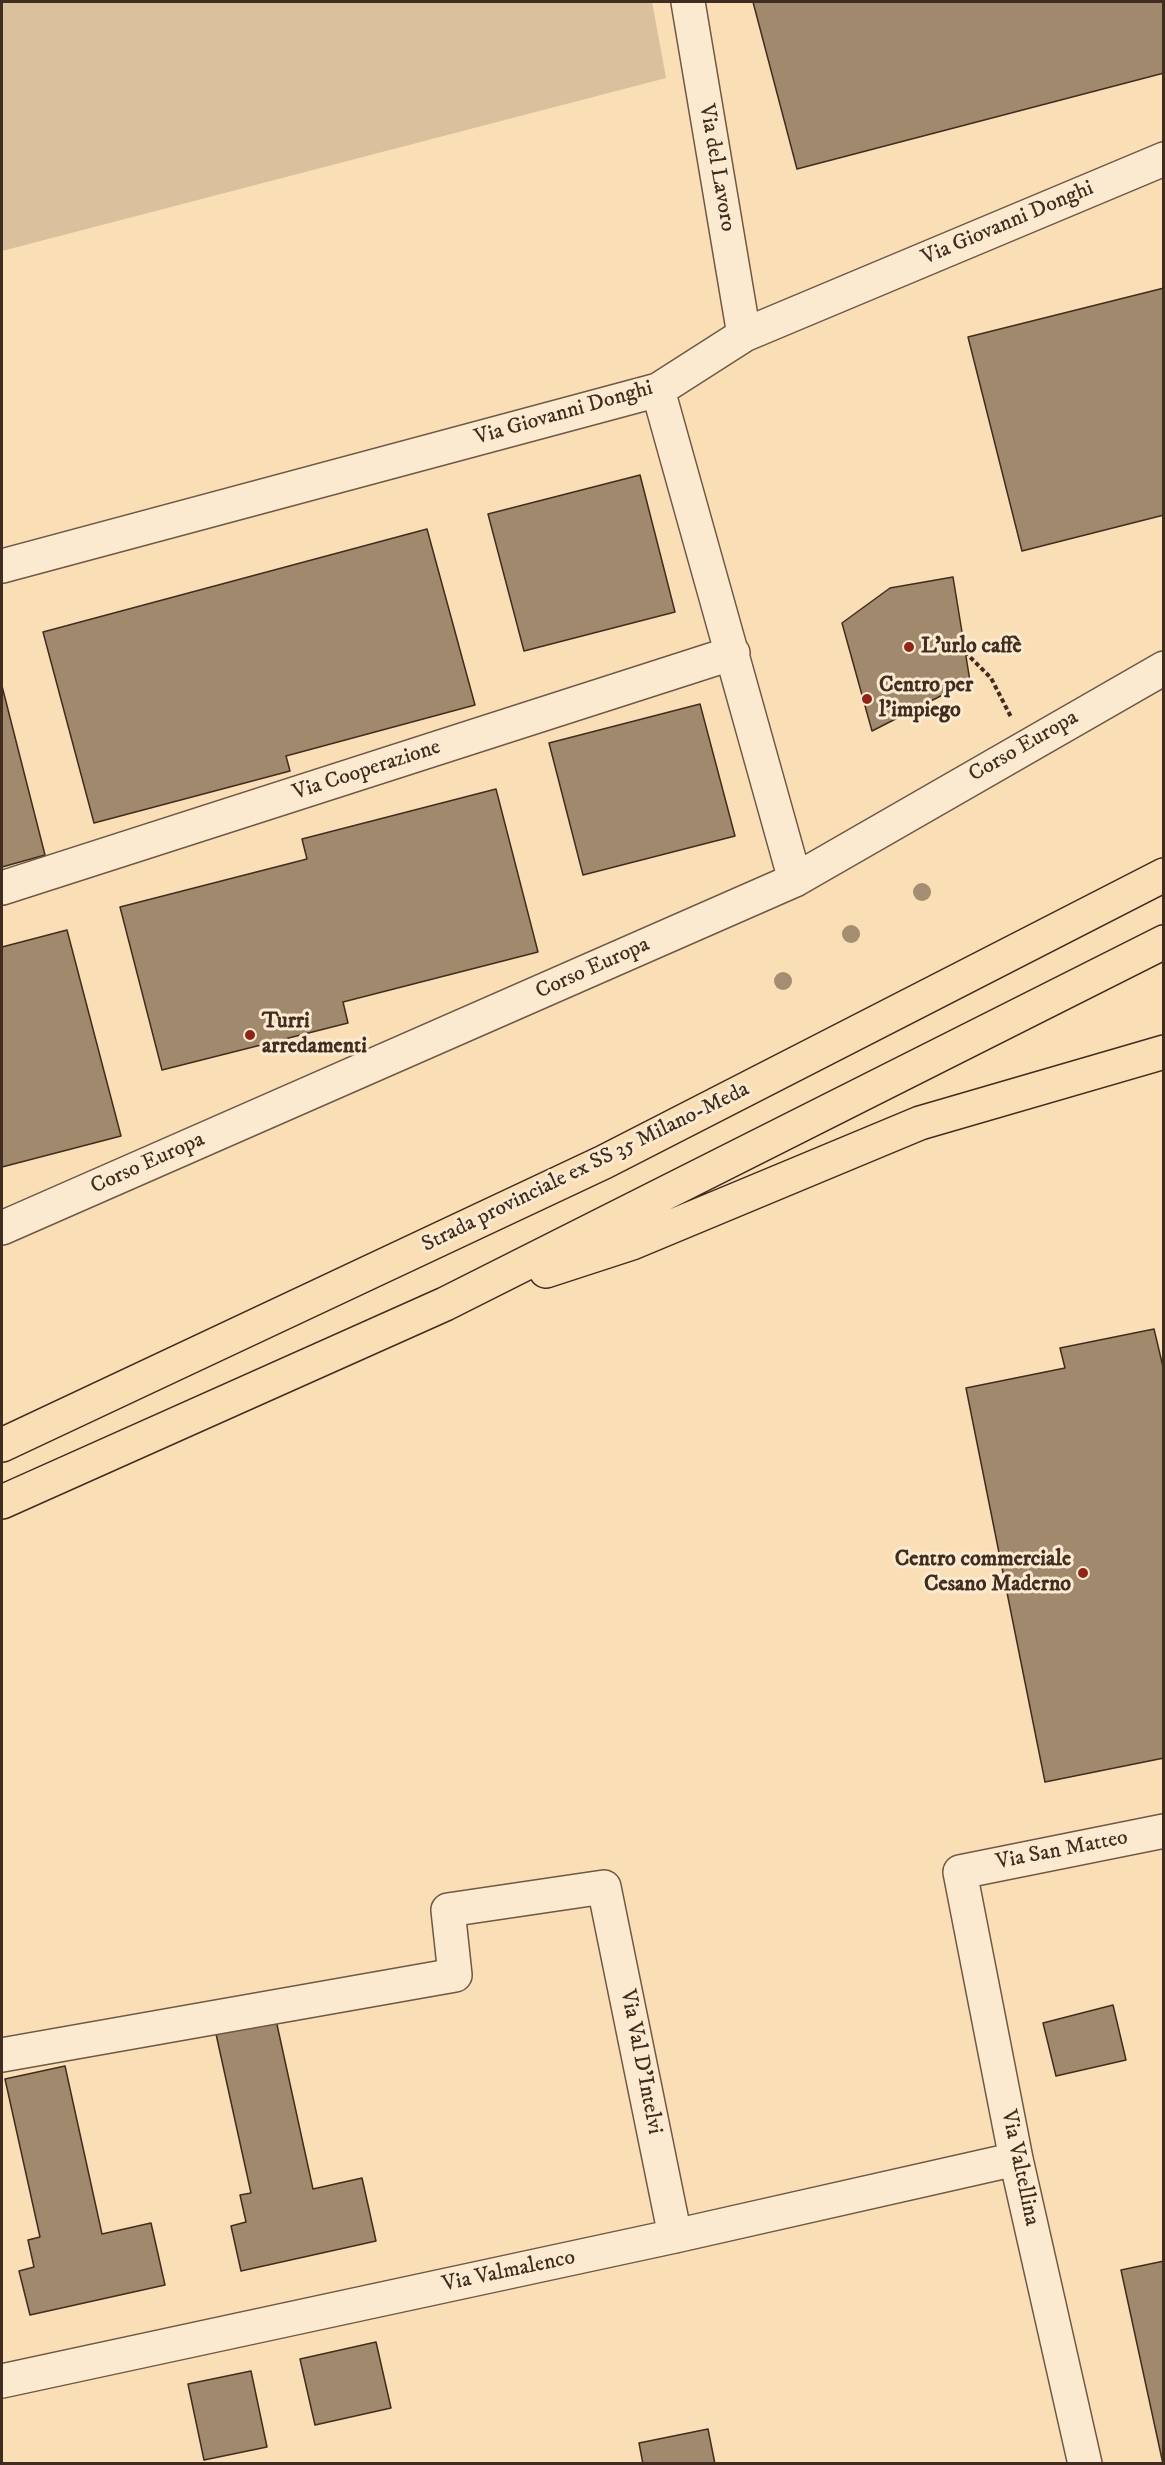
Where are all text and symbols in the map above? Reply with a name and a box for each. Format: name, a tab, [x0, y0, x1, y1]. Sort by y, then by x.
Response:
street label: Via del Lavoro	[692, 102, 740, 234]
street label: Via Giovanni Donghi	[918, 176, 1098, 272]
street label: Via Giovanni Donghi	[472, 376, 656, 452]
place label: L'urlo caffè	[921, 634, 1022, 660]
marker: L'urlo caffè	[902, 640, 916, 654]
place label: Centro per l'impiego	[879, 673, 973, 724]
marker: Centro per l'impiego	[860, 692, 874, 706]
street label: Corso Europa	[965, 705, 1083, 789]
street label: Via Cooperazione	[290, 735, 444, 807]
street label: Corso Europa	[532, 932, 654, 1006]
place label: Turri arredamenti	[262, 1009, 367, 1060]
marker: Turri arredamenti	[243, 1028, 257, 1042]
street label: Strada provinciale ex SS 35 Milano-Meda	[418, 1077, 754, 1259]
street label: Corso Europa	[87, 1127, 209, 1201]
place label: Centro commerciale Cesano Maderno	[895, 1547, 1071, 1598]
marker: Centro commerciale Cesano Maderno	[1076, 1566, 1090, 1580]
street label: Via San Matteo	[994, 1825, 1130, 1877]
street label: Via Val D'Intelvi	[613, 1987, 667, 2137]
street label: Via Valtellina	[994, 2108, 1044, 2228]
street label: Via Valmalenco	[440, 2245, 578, 2299]

